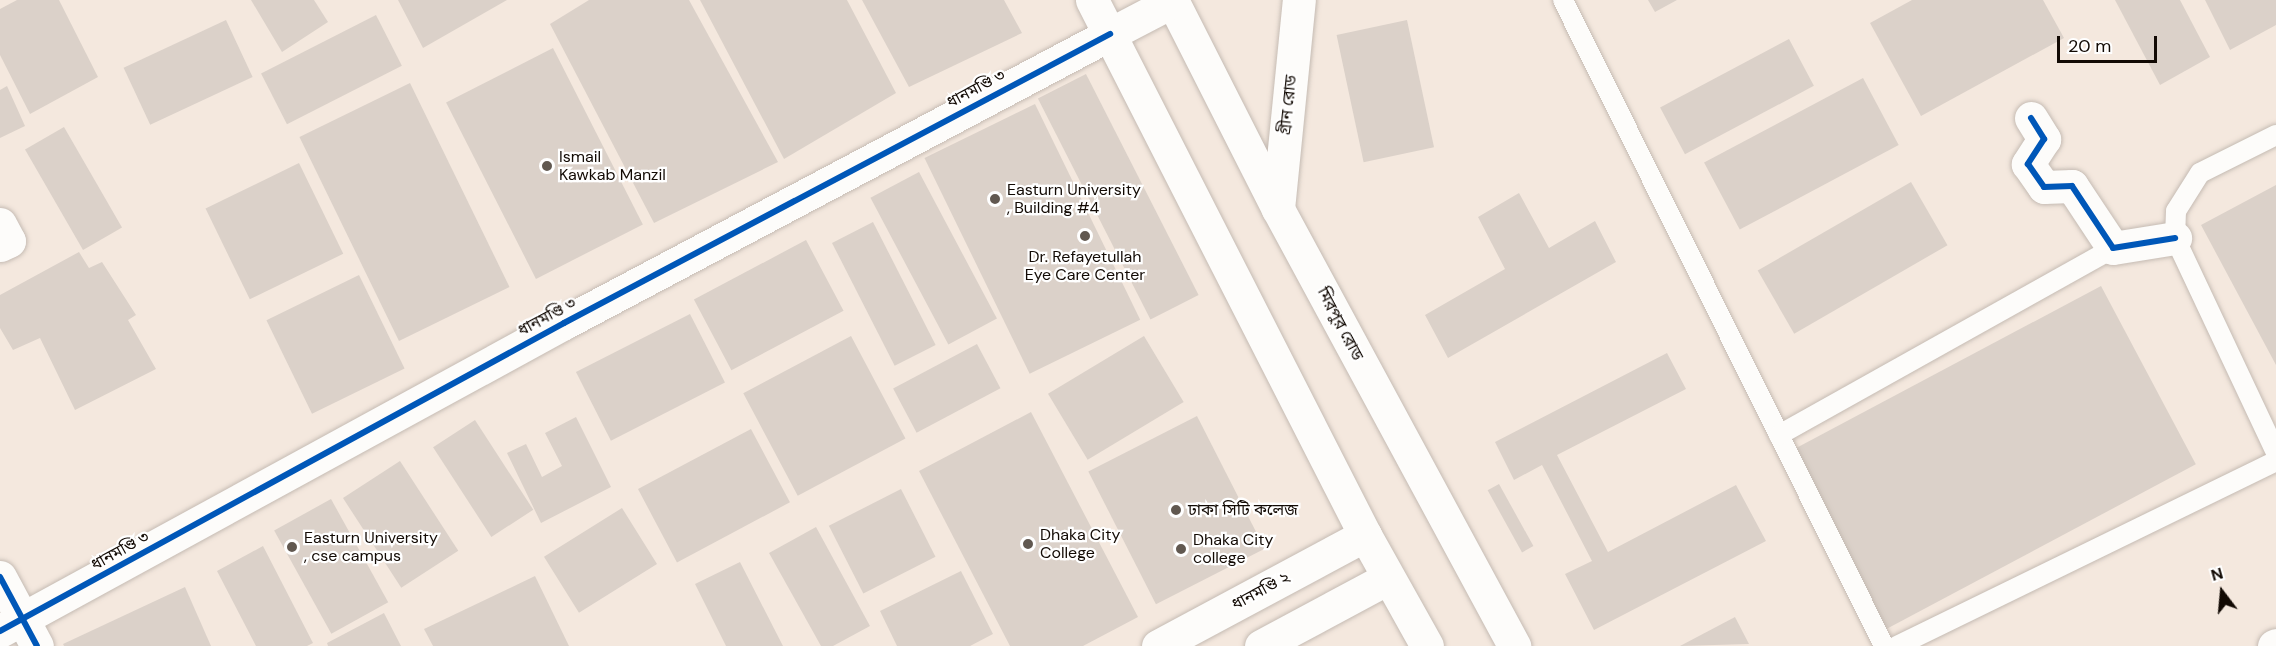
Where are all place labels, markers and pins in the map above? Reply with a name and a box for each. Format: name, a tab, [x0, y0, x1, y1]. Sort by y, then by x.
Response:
place label: Ismail Kawkab Manzil	[559, 147, 666, 185]
marker: Ismail Kawkab Manzil	[540, 159, 554, 173]
place label: Easturn University , Building #4	[1007, 180, 1141, 218]
marker: Easturn University , Building #4	[988, 192, 1002, 206]
marker: Dr. Refayetullah Eye Care Center	[1076, 227, 1094, 245]
place label: Dr. Refayetullah Eye Care Center	[1025, 247, 1145, 285]
place label: ঢাকা সিটি কলেজ	[1188, 500, 1298, 520]
marker: ঢাকা সিটি কলেজ	[1169, 503, 1183, 517]
place label: Dhaka City College	[1040, 525, 1120, 563]
place label: Easturn University , cse campus	[304, 528, 438, 566]
place label: Dhaka City college	[1193, 530, 1273, 568]
marker: Dhaka City College	[1021, 537, 1035, 551]
marker: Easturn University , cse campus	[285, 540, 299, 554]
marker: Dhaka City college	[1174, 542, 1188, 556]

